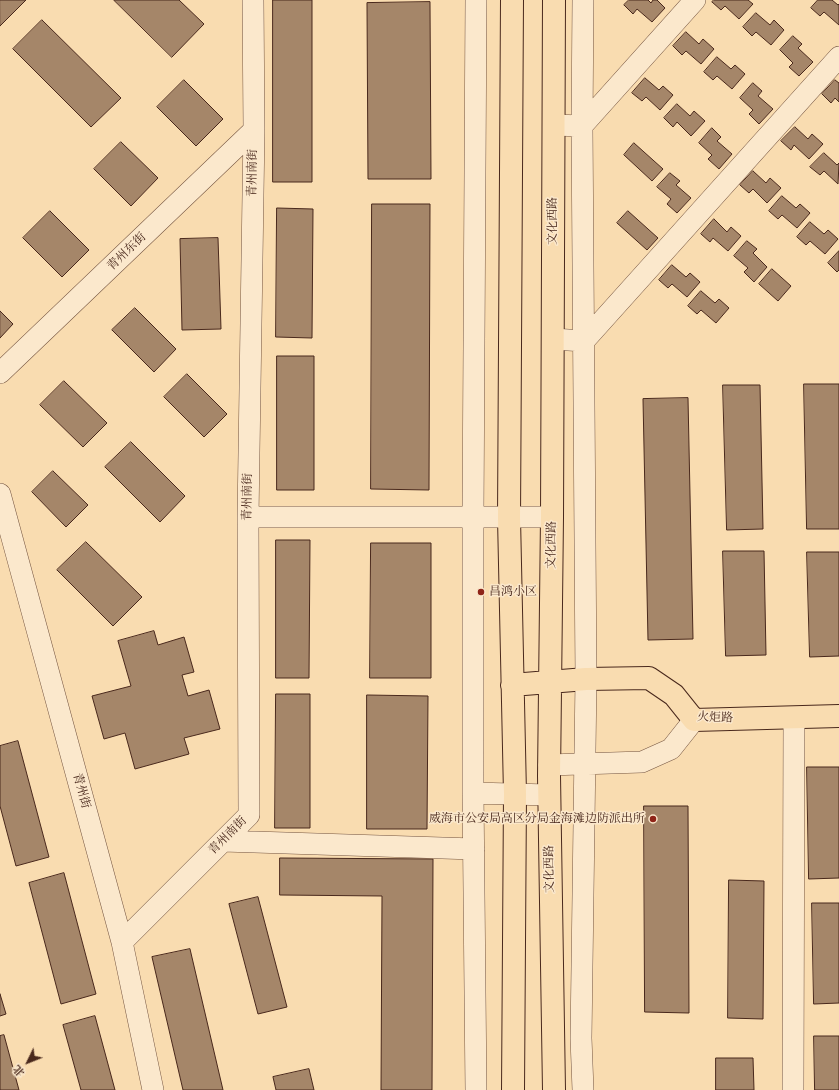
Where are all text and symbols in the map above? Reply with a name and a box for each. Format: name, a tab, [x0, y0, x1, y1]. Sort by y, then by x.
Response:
street label: 青州南街	[245, 149, 261, 197]
street label: 文化西路	[546, 197, 560, 245]
street label: 青州东街	[105, 230, 149, 274]
street label: 青州南街	[240, 473, 256, 521]
street label: 文化西路	[544, 521, 560, 569]
place label: 昌鸿小区	[489, 585, 537, 599]
marker: 昌鸿小区	[476, 587, 486, 597]
street label: 火炬路	[697, 710, 733, 726]
street label: 青州街	[69, 772, 93, 810]
place label: 威海市公安局高区分局金海滩边防派出所	[429, 812, 645, 826]
street label: 青州南街	[206, 814, 250, 858]
marker: 威海市公安局高区分局金海滩边防派出所	[648, 814, 658, 824]
street label: 文化西路	[542, 845, 558, 893]
north arrow	[8, 1042, 48, 1082]
text: 北	[10, 1061, 28, 1079]

